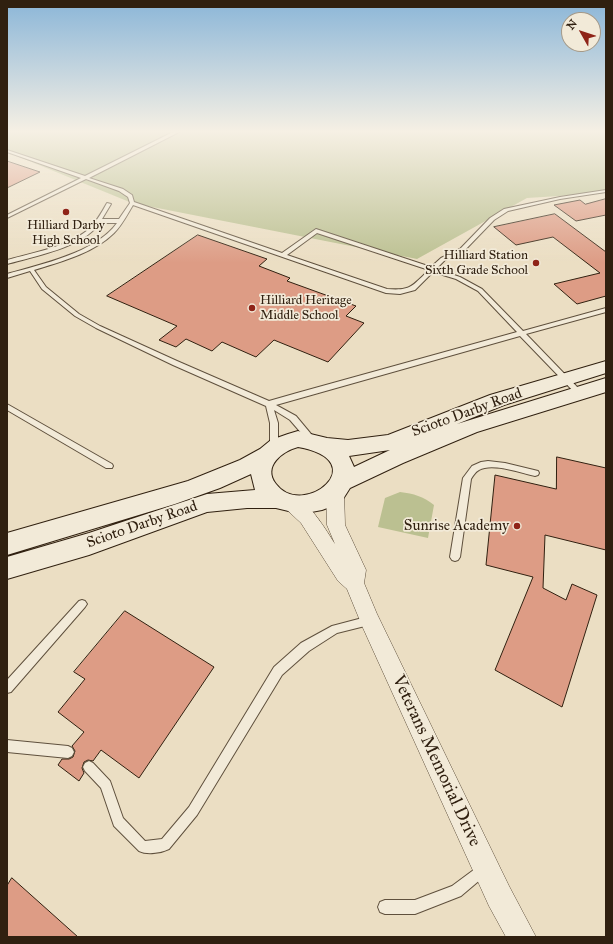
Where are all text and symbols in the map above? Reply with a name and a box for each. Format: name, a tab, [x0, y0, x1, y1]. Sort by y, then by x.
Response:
north arrow	[561, 12, 601, 52]
text: N	[564, 17, 580, 32]
marker: Hilliard Darby High School	[61, 207, 71, 217]
place label: Hilliard Darby High School	[27, 218, 105, 249]
place label: Hilliard Station Sixth Grade School	[425, 248, 528, 279]
marker: Hilliard Station Sixth Grade School	[531, 258, 541, 268]
place label: Hilliard Heritage Middle School	[260, 293, 352, 324]
marker: Hilliard Heritage Middle School	[247, 303, 257, 313]
street label: Scioto Darby Road	[409, 385, 525, 441]
street label: Scioto Darby Road	[84, 498, 200, 552]
place label: Sunrise Academy	[404, 517, 509, 535]
marker: Sunrise Academy	[512, 521, 522, 531]
street label: Veterans Memorial Drive	[387, 672, 485, 850]

